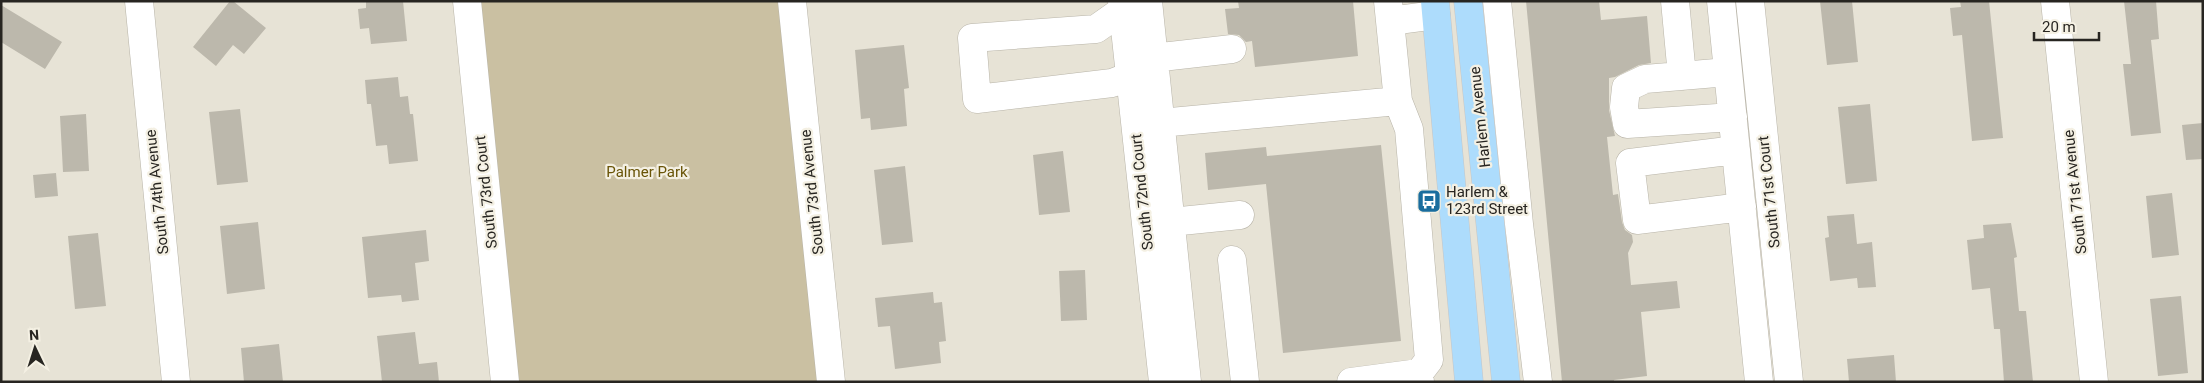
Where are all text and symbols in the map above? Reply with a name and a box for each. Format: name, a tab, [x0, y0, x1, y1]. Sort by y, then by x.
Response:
scale bar	[2034, 10, 2099, 42]
text: 20 m	[2042, 18, 2076, 36]
street label: Harlem Avenue	[1466, 66, 1494, 168]
street label: South 74th Avenue	[141, 129, 173, 255]
street label: South 73rd Avenue	[796, 129, 828, 255]
street label: South 71st Avenue	[2060, 129, 2090, 255]
street label: South 72nd Court	[1127, 133, 1157, 251]
street label: South 73rd Court	[471, 135, 501, 249]
street label: South 71st Court	[1754, 135, 1784, 249]
park label: Palmer Park	[606, 163, 688, 181]
place label: Harlem & 123rd Street	[1446, 183, 1528, 218]
bus stop icon: Harlem & 123rd Street	[1416, 188, 1442, 214]
north arrow	[10, 323, 60, 373]
text: N	[29, 327, 40, 343]

